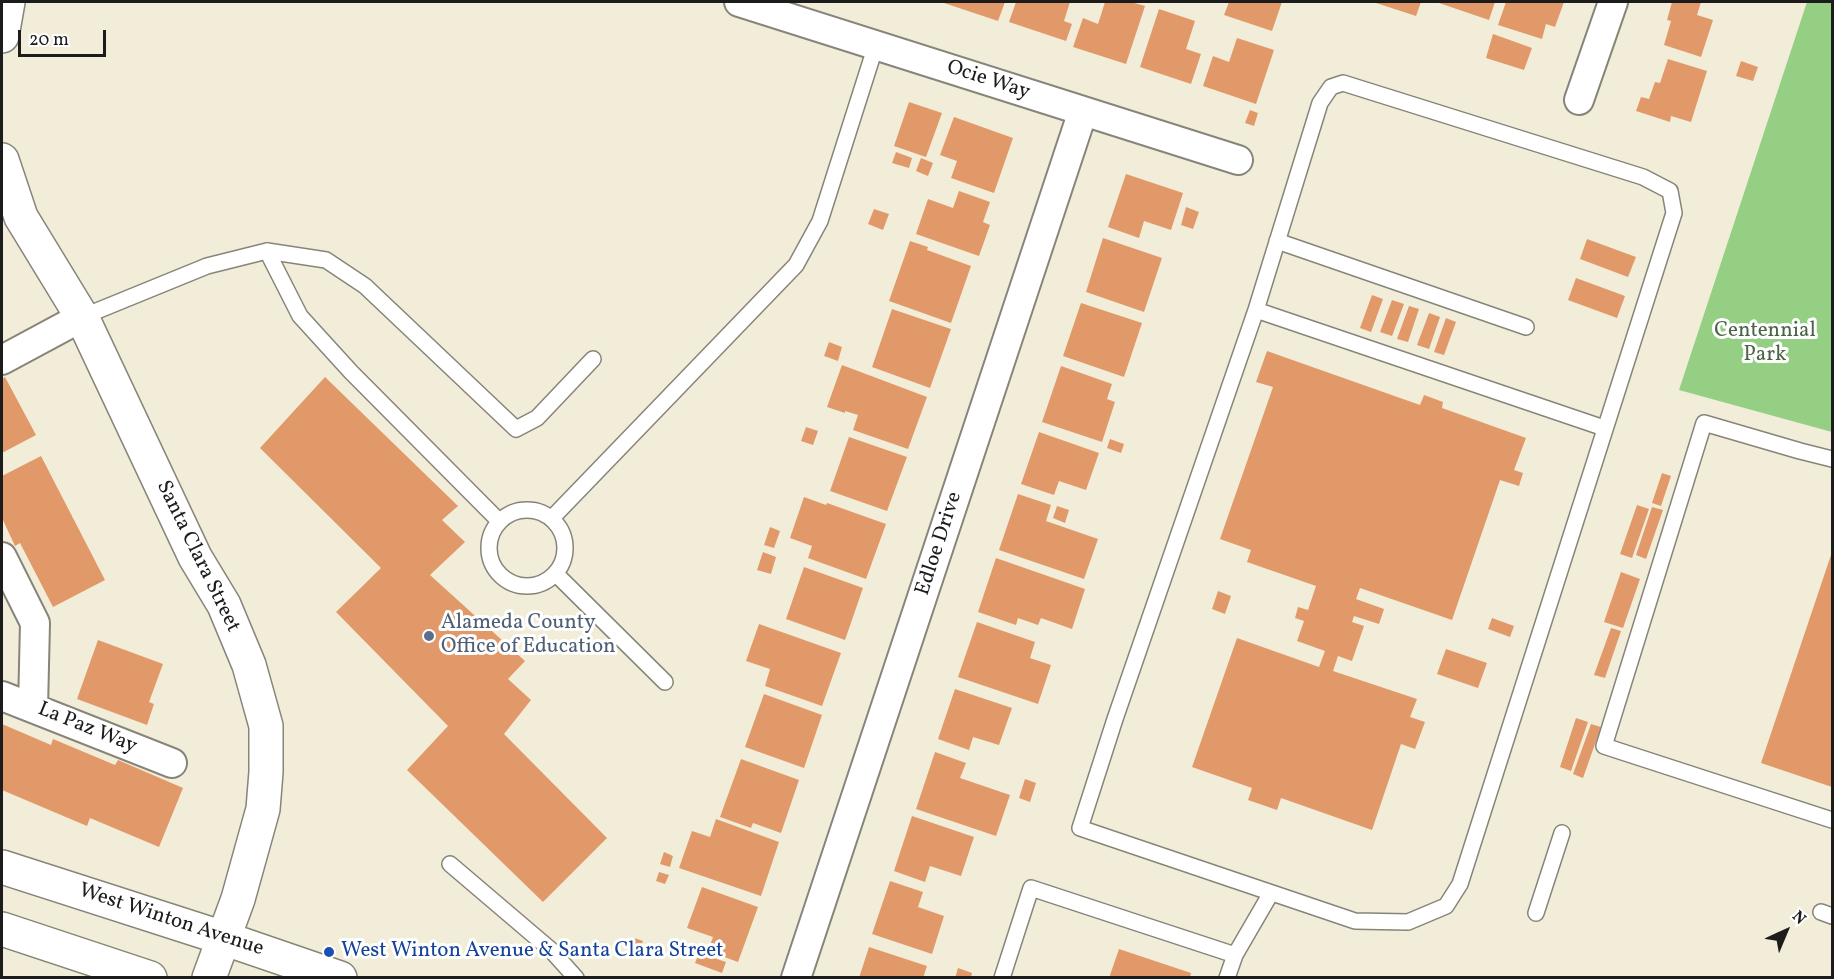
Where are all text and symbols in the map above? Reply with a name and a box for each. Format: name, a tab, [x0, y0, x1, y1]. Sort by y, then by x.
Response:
scale bar	[21, 18, 110, 56]
text: 20 m	[29, 28, 69, 53]
street label: Ocie Way	[943, 56, 1033, 106]
park label: Centennial Park	[1714, 319, 1816, 369]
street label: Santa Clara Street	[149, 477, 245, 637]
street label: Edloe Drive	[911, 489, 969, 599]
place label: Alameda County Office of Education	[441, 611, 616, 661]
marker: Alameda County Office of Education	[422, 629, 436, 643]
street label: La Paz Way	[34, 698, 140, 760]
street label: West Winton Avenue	[75, 879, 267, 963]
north arrow	[1756, 901, 1816, 961]
text: N	[1787, 906, 1810, 930]
place label: West Winton Avenue & Santa Clara Street	[341, 939, 723, 965]
marker: West Winton Avenue & Santa Clara Street	[322, 945, 336, 959]

